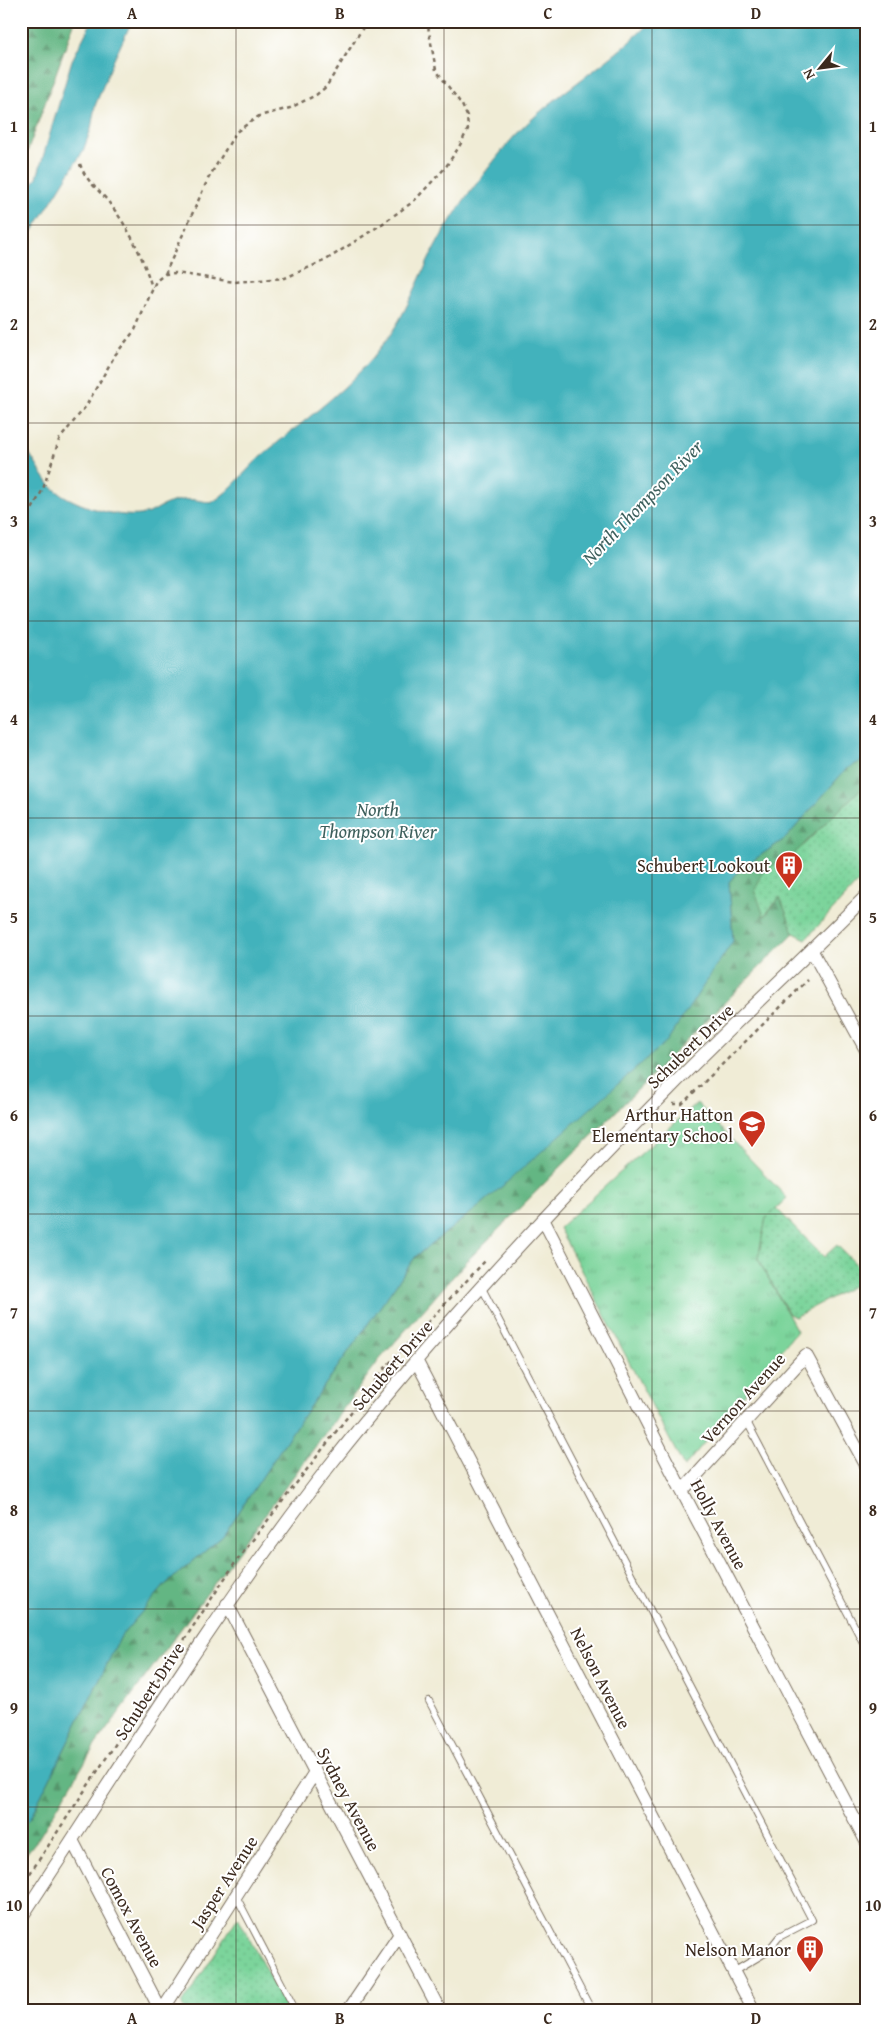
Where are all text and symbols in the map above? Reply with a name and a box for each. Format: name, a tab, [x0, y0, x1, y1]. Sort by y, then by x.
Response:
text: A	[127, 1, 138, 25]
text: B	[335, 1, 345, 25]
text: C	[543, 1, 553, 25]
text: D	[751, 1, 761, 25]
north arrow	[794, 42, 844, 92]
text: N	[797, 65, 820, 83]
text: 1	[10, 114, 18, 138]
text: 1	[869, 114, 877, 138]
text: 2	[10, 312, 18, 336]
text: 2	[869, 312, 877, 336]
water label: North Thompson River	[574, 433, 710, 571]
text: 3	[10, 509, 18, 533]
text: 3	[869, 509, 877, 533]
text: 4	[10, 707, 18, 731]
text: 4	[869, 707, 877, 731]
water label: North Thompson River	[319, 795, 438, 845]
building icon: Schubert Lookout	[774, 850, 804, 889]
place label: Schubert Lookout	[637, 852, 771, 879]
text: 5	[10, 905, 18, 929]
text: 5	[869, 905, 877, 929]
street label: Schubert Drive	[640, 997, 740, 1095]
place label: Arthur Hatton Elementary School	[592, 1101, 733, 1149]
text: 6	[10, 1103, 18, 1127]
text: 6	[869, 1103, 877, 1127]
school or university icon: Arthur Hatton Elementary School	[737, 1109, 767, 1148]
text: 7	[10, 1300, 18, 1324]
text: 7	[869, 1300, 877, 1324]
street label: Schubert Drive	[345, 1314, 439, 1416]
street label: Vernon Avenue	[694, 1346, 792, 1450]
street label: Holly Avenue	[684, 1474, 754, 1574]
text: 8	[10, 1498, 18, 1522]
text: 8	[869, 1498, 877, 1522]
street label: Nelson Avenue	[564, 1622, 638, 1734]
street label: Schubert Drive	[107, 1637, 191, 1745]
text: 9	[10, 1696, 18, 1720]
text: 9	[869, 1696, 877, 1720]
street label: Sydney Avenue	[310, 1742, 388, 1856]
street label: Jasper Avenue	[183, 1830, 264, 1936]
street label: Comox Avenue	[94, 1862, 170, 1972]
text: 10	[6, 1893, 22, 1917]
text: 10	[865, 1893, 881, 1917]
building icon: Nelson Manor	[795, 1934, 825, 1973]
place label: Nelson Manor	[685, 1936, 792, 1963]
text: A	[127, 2006, 138, 2030]
text: B	[335, 2006, 345, 2030]
text: C	[543, 2006, 553, 2030]
text: D	[751, 2006, 761, 2030]

